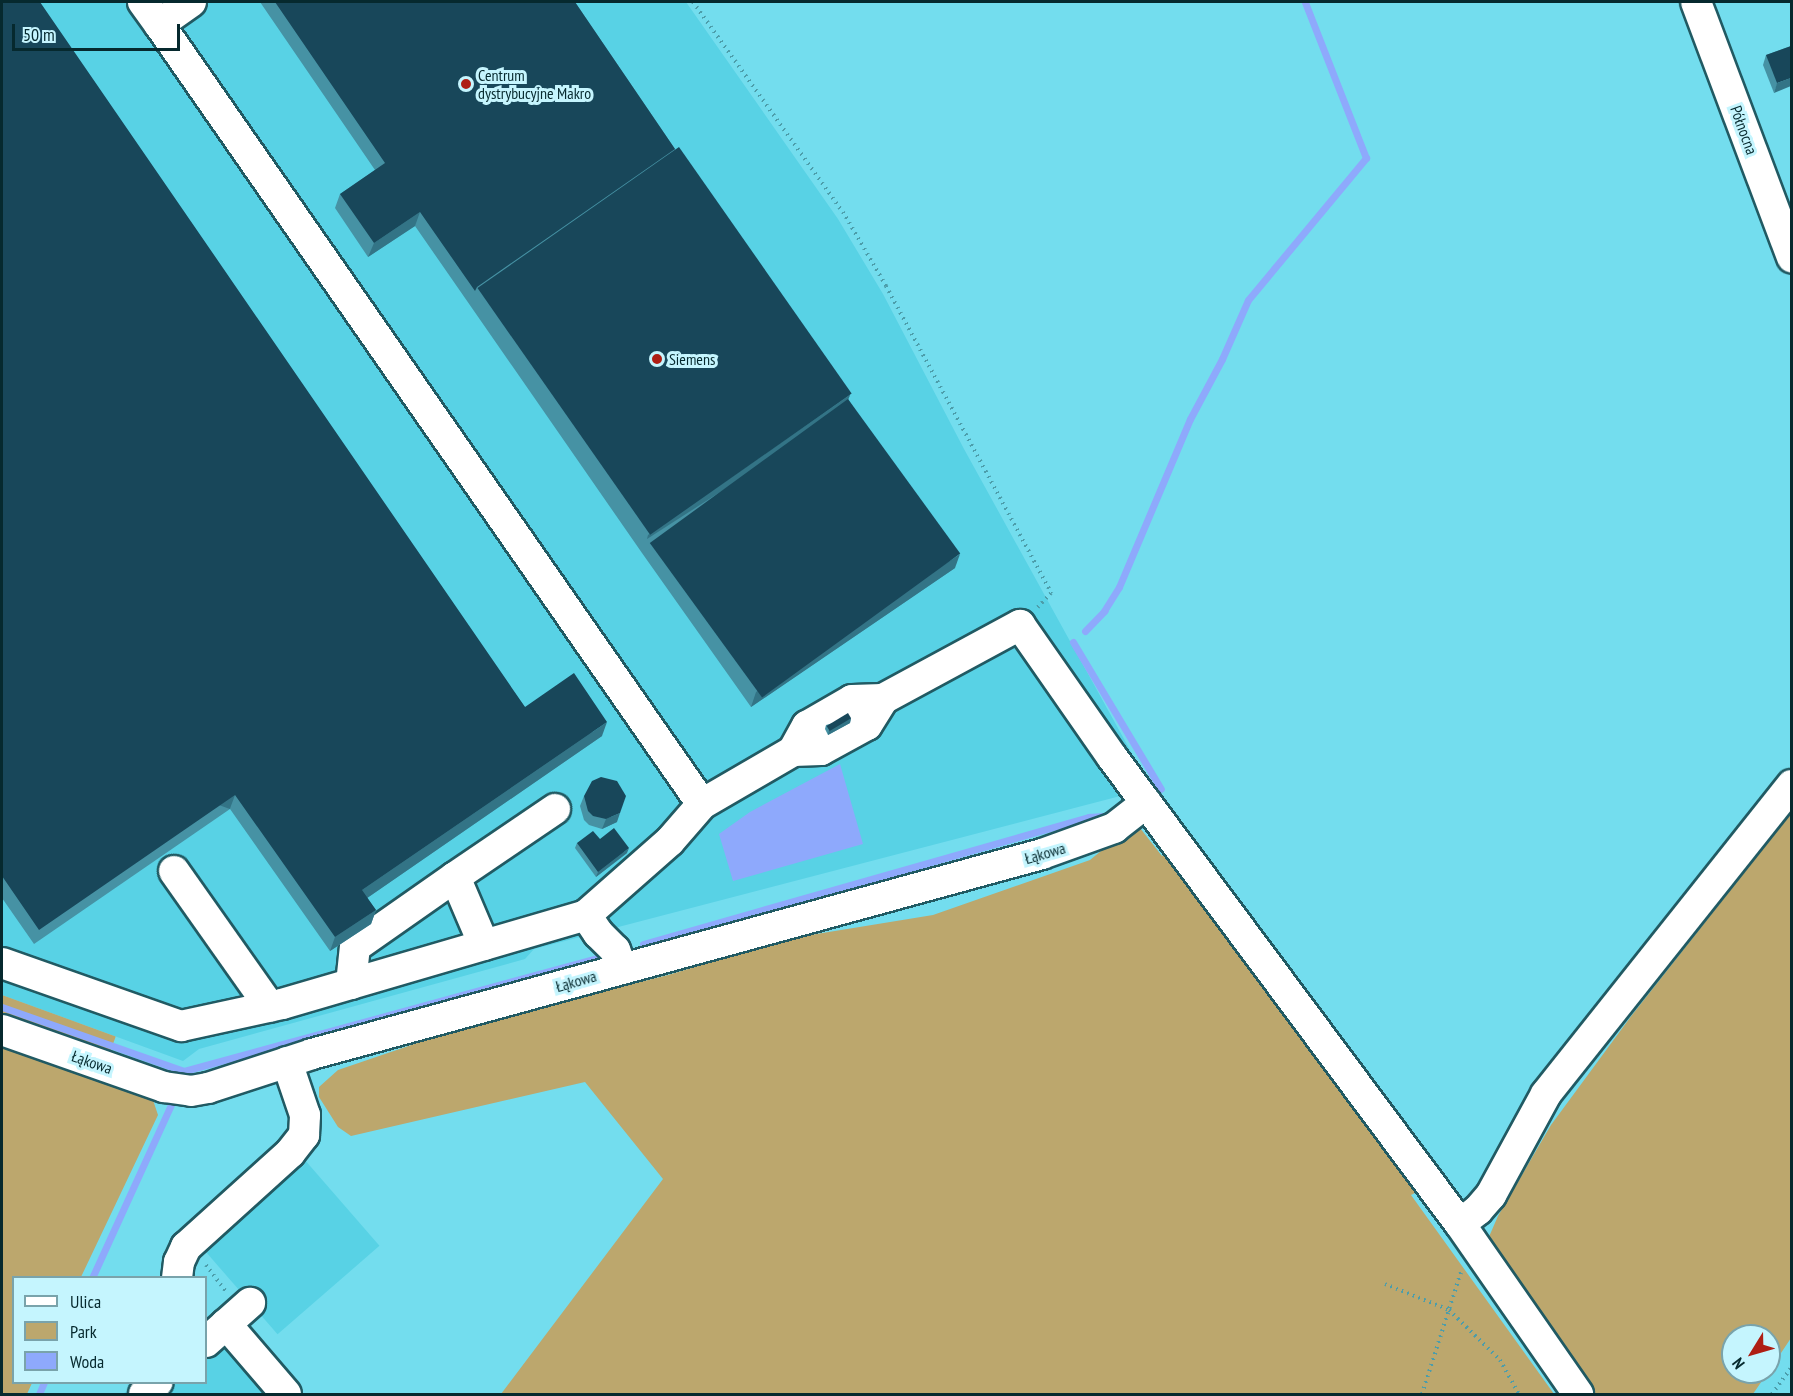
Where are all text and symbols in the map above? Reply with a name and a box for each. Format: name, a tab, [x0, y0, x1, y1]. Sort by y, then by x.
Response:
scale bar	[15, 12, 183, 50]
text: 50 m	[23, 23, 55, 46]
place label: Centrum dystrybucyjne Makro	[478, 65, 591, 103]
marker: Centrum dystrybucyjne Makro	[459, 77, 473, 91]
street label: Północna	[1726, 103, 1762, 157]
place label: Siemens	[669, 349, 715, 369]
marker: Siemens	[650, 352, 664, 366]
street label: Łąkowa	[1022, 838, 1068, 868]
street label: Łąkowa	[553, 966, 599, 996]
street label: Łąkowa	[69, 1046, 115, 1078]
legend	[12, 1276, 207, 1384]
text: Ulica	[70, 1290, 101, 1313]
text: Park	[70, 1320, 97, 1343]
north arrow	[1721, 1324, 1781, 1384]
text: Woda	[70, 1350, 104, 1373]
text: N	[1728, 1354, 1749, 1373]

